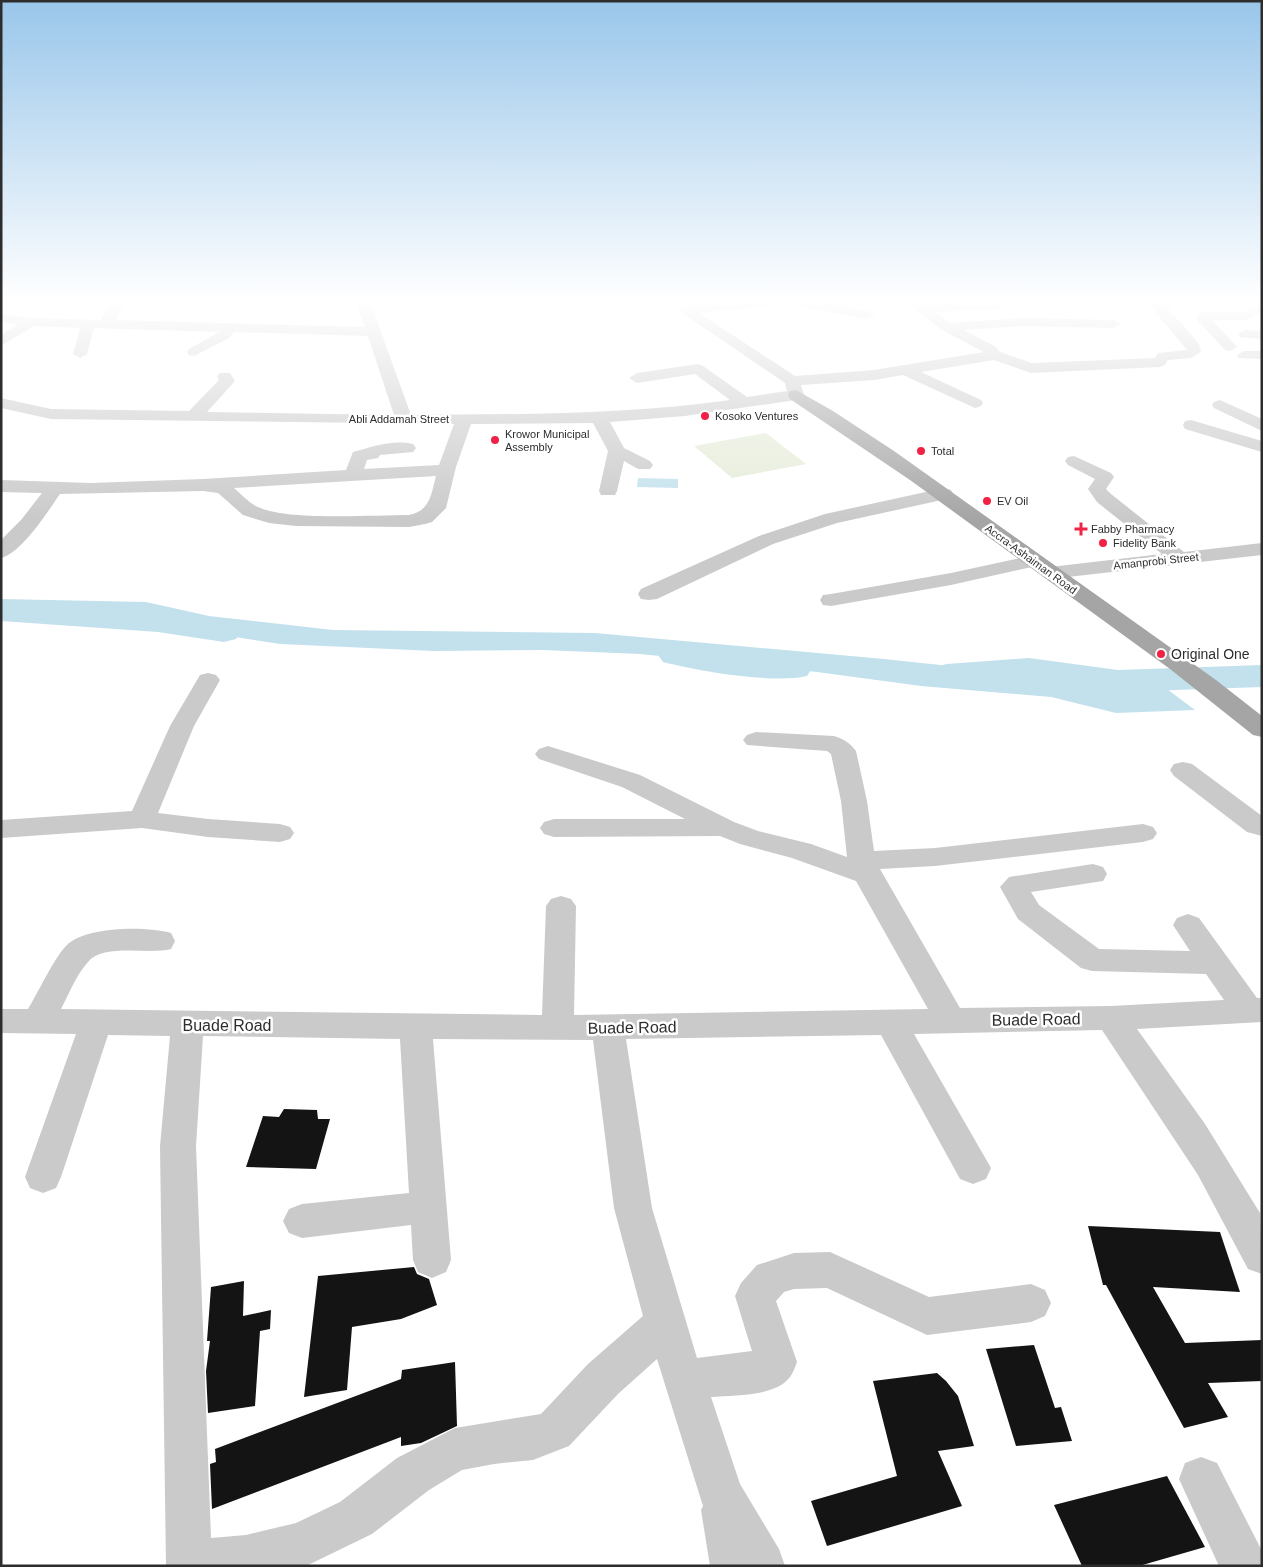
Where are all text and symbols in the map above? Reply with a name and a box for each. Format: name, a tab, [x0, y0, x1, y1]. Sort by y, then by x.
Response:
marker: Kosoko Ventures	[699, 410, 711, 422]
place label: Kosoko Ventures	[715, 410, 799, 422]
street label: Abli Addamah Street	[349, 413, 449, 425]
place label: Krowor Municipal Assembly	[505, 428, 589, 453]
marker: Krowor Municipal Assembly	[489, 434, 501, 446]
marker: Total	[915, 445, 927, 457]
place label: Total	[931, 445, 954, 457]
marker: EV Oil	[981, 495, 993, 507]
place label: EV Oil	[997, 495, 1028, 507]
street label: Accra-Ashaiman Road	[983, 522, 1079, 596]
marker: Fabby Pharmacy	[1075, 523, 1087, 535]
place label: Fabby Pharmacy	[1091, 523, 1175, 535]
marker: Fidelity Bank	[1097, 537, 1109, 549]
place label: Fidelity Bank	[1113, 537, 1176, 549]
street label: Amanprobi Street	[1113, 551, 1199, 571]
place label: Original One	[1171, 646, 1250, 662]
marker: Original One	[1155, 648, 1167, 660]
street label: Buade Road	[991, 1010, 1081, 1029]
street label: Buade Road	[183, 1017, 271, 1034]
street label: Buade Road	[587, 1018, 677, 1037]

